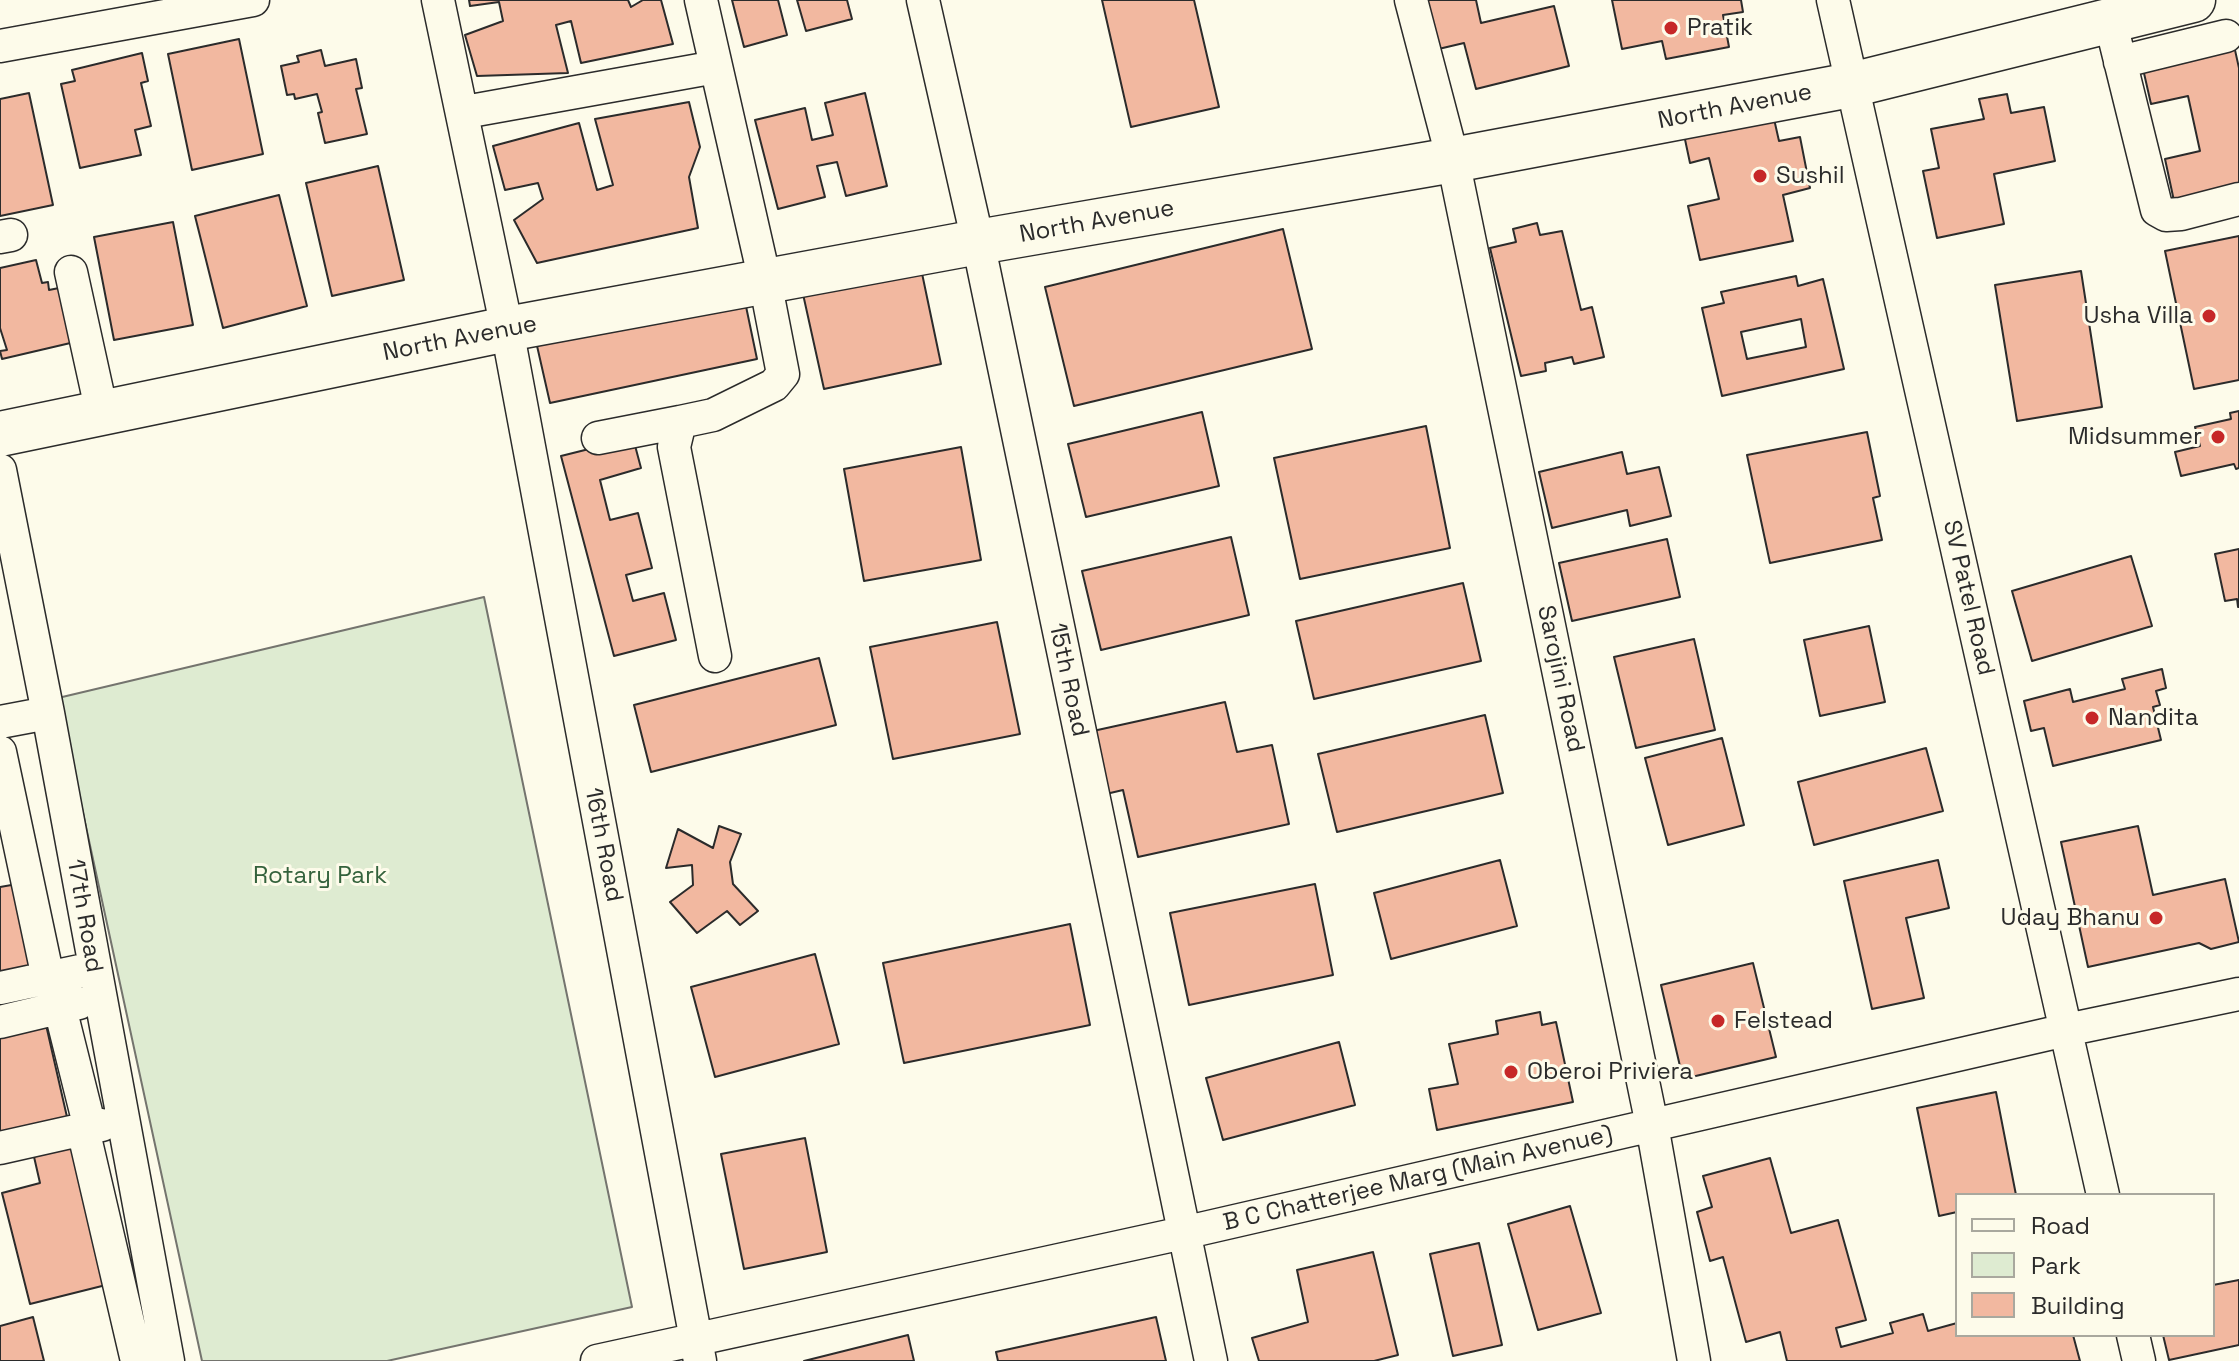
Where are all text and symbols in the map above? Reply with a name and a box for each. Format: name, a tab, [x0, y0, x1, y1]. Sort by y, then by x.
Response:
place label: Pratik	[1687, 14, 1753, 42]
marker: Pratik	[1662, 19, 1680, 37]
street label: North Avenue	[1655, 78, 1815, 136]
place label: Sushil	[1776, 162, 1845, 190]
marker: Sushil	[1751, 167, 1769, 185]
street label: North Avenue	[1017, 194, 1177, 250]
place label: Usha Villa	[2083, 302, 2193, 330]
marker: Usha Villa	[2200, 307, 2218, 325]
street label: North Avenue	[380, 310, 540, 368]
place label: Midsummer	[2068, 423, 2202, 451]
marker: Midsummer	[2209, 428, 2227, 446]
street label: SV Patel Road	[1936, 518, 2000, 678]
street label: Sarojini Road	[1530, 603, 1590, 755]
street label: 15th Road	[1042, 621, 1094, 739]
place label: Nandita	[2108, 704, 2199, 732]
marker: Nandita	[2083, 709, 2101, 727]
street label: 16th Road	[578, 786, 628, 904]
street label: 17th Road	[60, 857, 108, 975]
park label: Rotary Park	[253, 862, 387, 890]
place label: Uday Bhanu	[2001, 904, 2140, 932]
marker: Uday Bhanu	[2147, 909, 2165, 927]
place label: Felstead	[1734, 1007, 1833, 1035]
marker: Felstead	[1709, 1012, 1727, 1030]
place label: Oberoi Priviera	[1527, 1058, 1693, 1086]
marker: Oberoi Priviera	[1502, 1063, 1520, 1081]
street label: B C Chatterjee Marg (Main Avenue)	[1221, 1120, 1615, 1238]
legend	[1955, 1193, 2215, 1337]
text: Road	[2031, 1210, 2090, 1241]
text: Park	[2031, 1250, 2081, 1281]
text: Building	[2031, 1290, 2125, 1321]

